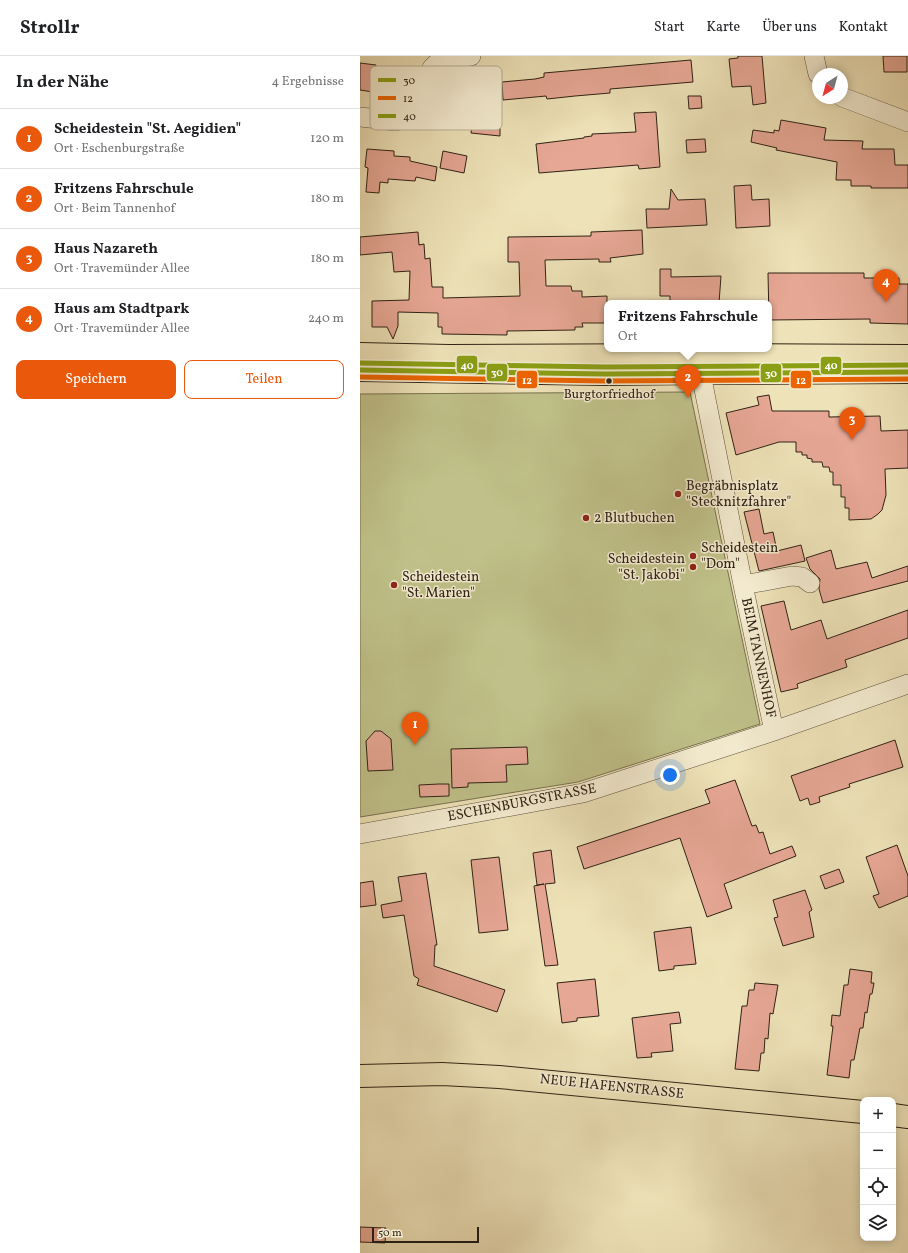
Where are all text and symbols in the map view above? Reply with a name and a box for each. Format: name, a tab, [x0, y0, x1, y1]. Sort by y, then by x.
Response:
text: Strollr	[20, 15, 80, 41]
text: Start	[654, 18, 684, 37]
text: Karte	[706, 18, 740, 37]
text: Über uns	[762, 18, 817, 37]
text: Kontakt	[839, 18, 888, 37]
legend	[370, 66, 502, 130]
north arrow	[812, 68, 848, 104]
text: In der Nähe	[16, 71, 109, 94]
text: 4 Ergebnisse	[271, 73, 344, 91]
text: 30	[403, 74, 415, 89]
text: 12	[403, 92, 413, 107]
text: 40	[403, 110, 416, 125]
text: Scheidestein "St. Aegidien"	[54, 119, 241, 140]
text: 1	[26, 130, 32, 148]
text: 120 m	[310, 130, 344, 148]
text: Ort · Eschenburgstraße	[54, 140, 184, 158]
text: Fritzens Fahrschule	[54, 179, 194, 200]
text: 2	[26, 190, 32, 208]
text: 180 m	[310, 190, 344, 208]
text: Ort · Beim Tannenhof	[54, 200, 175, 218]
text: Haus Nazareth	[54, 239, 158, 260]
text: 3	[26, 250, 32, 268]
text: 180 m	[310, 250, 344, 268]
text: Ort · Travemünder Allee	[54, 260, 190, 278]
pin: 4	[873, 269, 899, 302]
text: Haus am Stadtpark	[54, 299, 189, 320]
popup	[604, 300, 772, 352]
text: Fritzens Fahrschule	[618, 307, 758, 328]
text: 4	[25, 310, 33, 328]
text: 240 m	[308, 310, 344, 328]
text: Ort · Travemünder Allee	[54, 320, 190, 338]
text: Ort	[618, 328, 638, 346]
line badge: 40	[456, 355, 478, 374]
line badge: 40	[820, 356, 842, 375]
text: 40	[460, 359, 474, 374]
text: 40	[824, 359, 838, 374]
button: Speichern	[16, 360, 176, 399]
button: Teilen	[184, 360, 344, 399]
line badge: 30	[486, 363, 508, 382]
line badge: 30	[760, 363, 782, 383]
pin: 2	[675, 365, 701, 398]
text: 30	[491, 366, 503, 381]
text: 30	[765, 367, 777, 382]
line badge: 12	[516, 370, 538, 389]
line badge: 12	[790, 370, 812, 389]
text: 12	[522, 374, 532, 389]
text: 12	[796, 374, 806, 389]
marker: Burgtorfriedhof	[604, 376, 614, 386]
place label: Burgtorfriedhof	[564, 386, 656, 404]
pin: 3	[839, 407, 865, 440]
place label: Begräbnisplatz "Stecknitzfahrer"	[686, 477, 791, 512]
marker: Begräbnisplatz "Stecknitzfahrer"	[673, 489, 683, 499]
place label: 2 Blutbuchen	[594, 509, 675, 528]
marker: 2 Blutbuchen	[581, 513, 591, 523]
place label: Scheidestein "Dom"	[701, 539, 778, 574]
place label: Scheidestein "St. Jakobi"	[608, 550, 685, 585]
marker: Scheidestein "Dom"	[688, 551, 698, 561]
marker: Scheidestein "St. Jakobi"	[688, 562, 698, 572]
place label: Scheidestein "St. Marien"	[402, 568, 479, 603]
marker: Scheidestein "St. Marien"	[389, 580, 399, 590]
street label: BEIM TANNENHOF	[736, 596, 780, 720]
pin: 1	[402, 712, 428, 745]
your location	[660, 765, 680, 785]
street label: ESCHENBURGSTRASSE	[446, 779, 598, 827]
street label: NEUE HAFENSTRASSE	[539, 1070, 685, 1104]
map controls	[860, 1097, 896, 1241]
button: +	[860, 1097, 896, 1133]
button: −	[860, 1133, 896, 1169]
button: locate	[860, 1169, 896, 1205]
button: layers	[860, 1205, 896, 1241]
scale bar	[372, 1225, 479, 1244]
text: 50 m	[378, 1226, 402, 1241]

